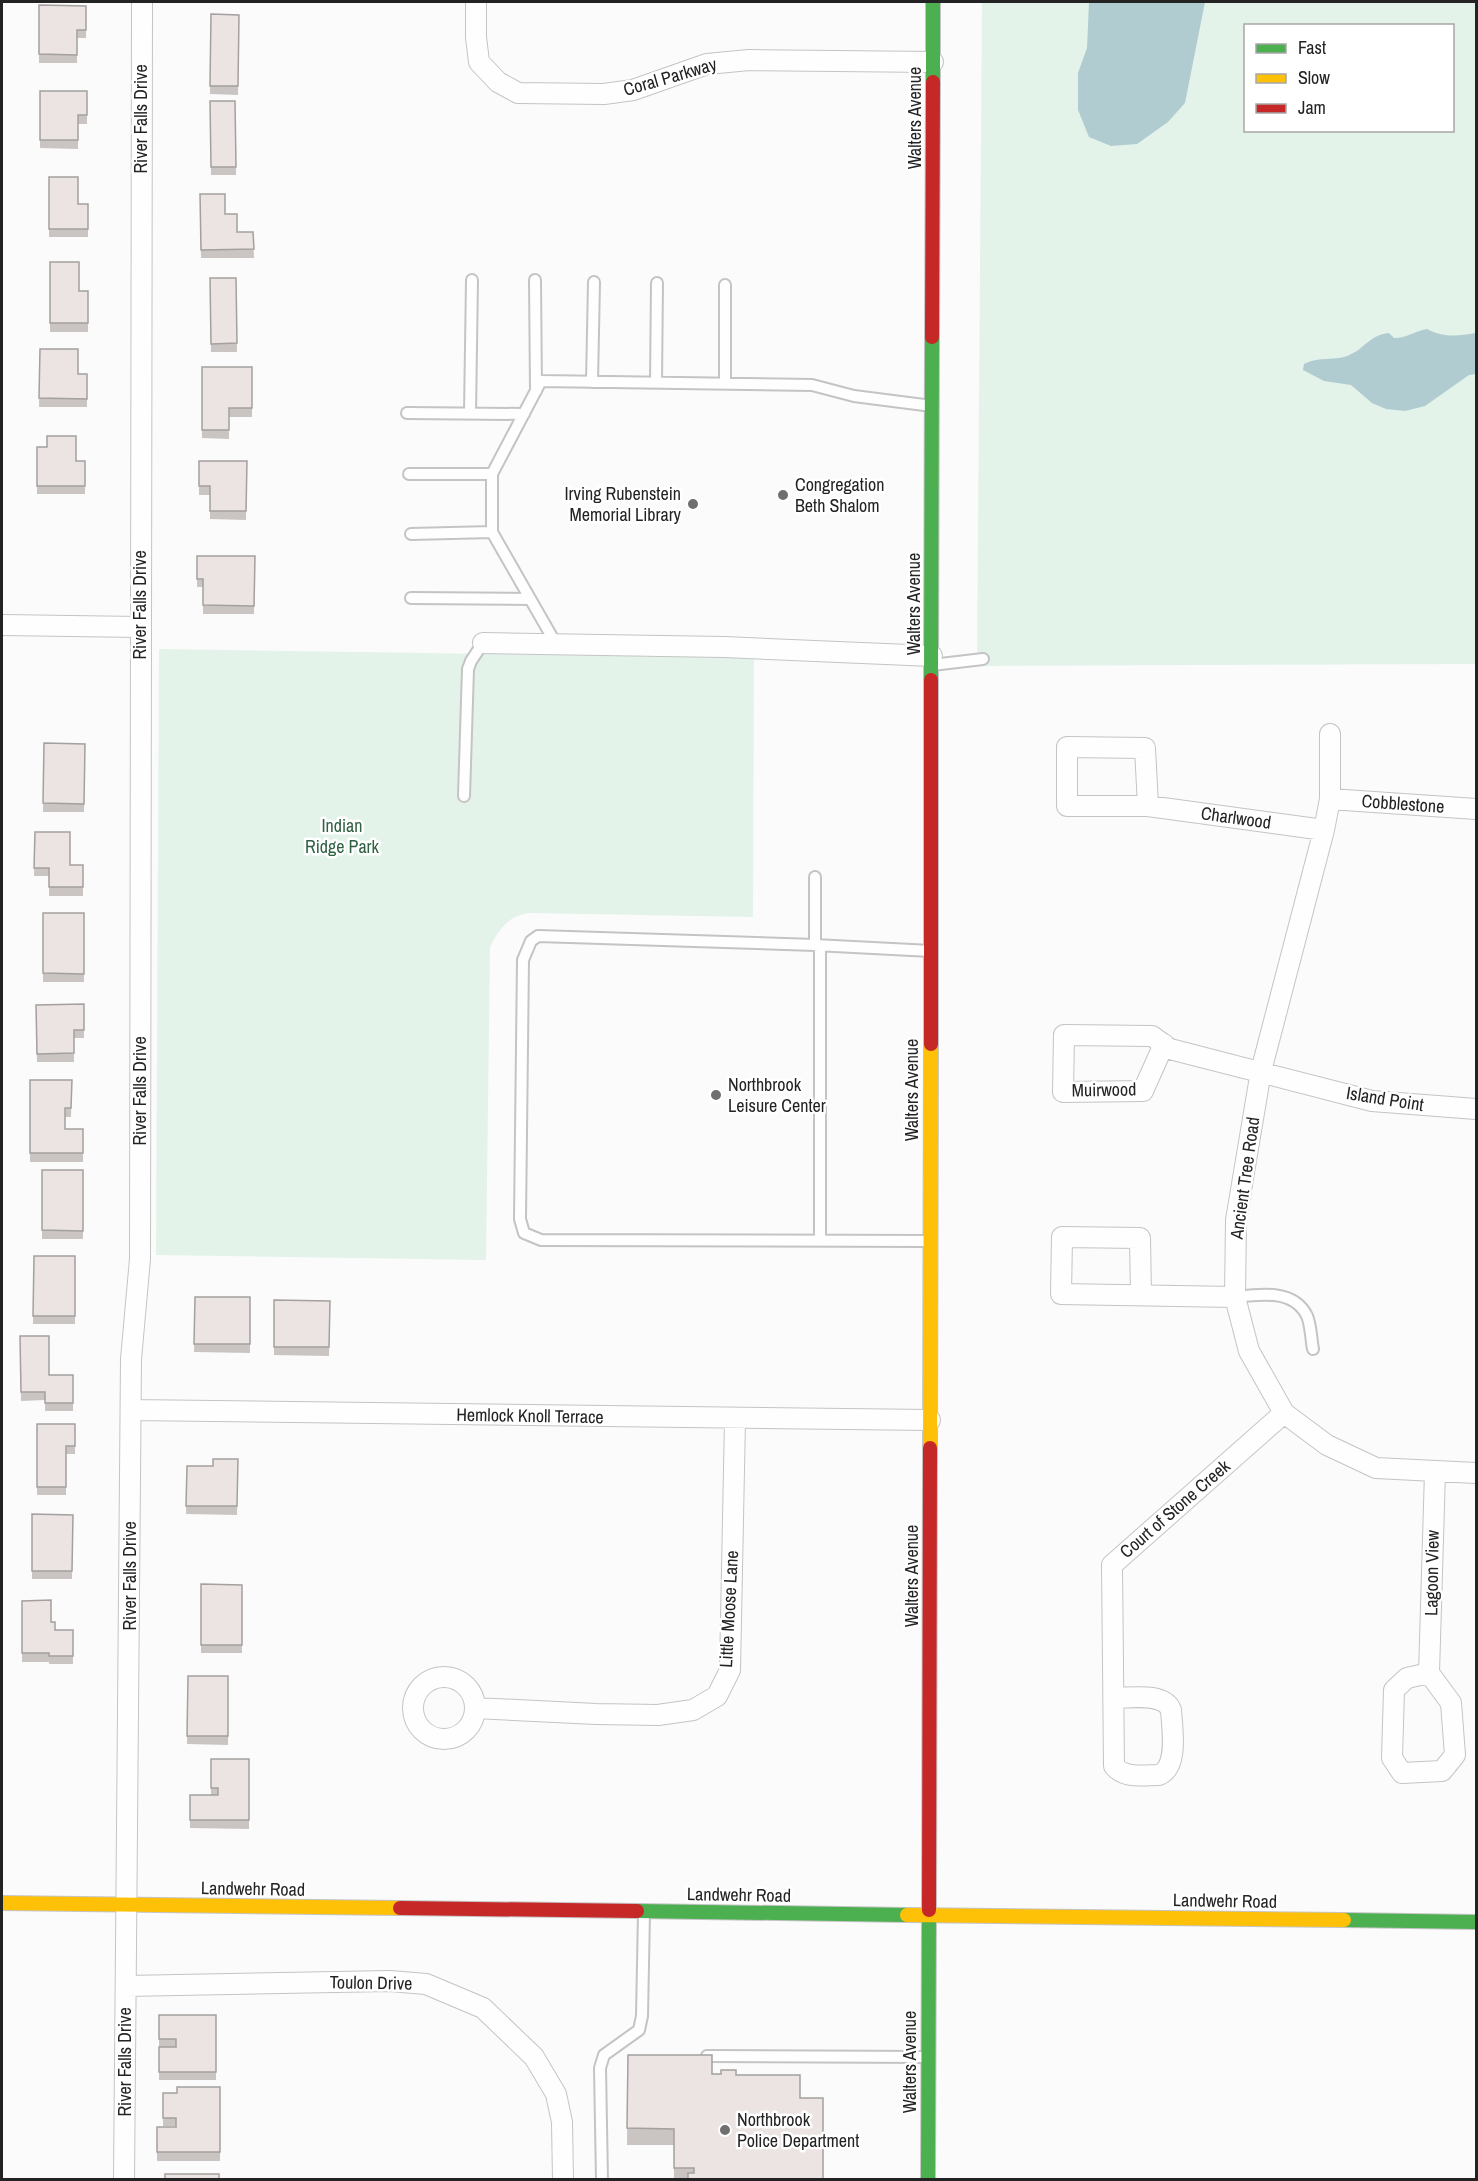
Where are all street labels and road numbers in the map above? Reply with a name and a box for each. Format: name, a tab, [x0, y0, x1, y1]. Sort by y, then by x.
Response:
street label: Coral Parkway	[620, 51, 720, 102]
street label: River Falls Drive	[128, 64, 153, 174]
street label: Walters Avenue	[902, 67, 927, 169]
street label: River Falls Drive	[127, 550, 152, 660]
street label: Walters Avenue	[901, 553, 926, 655]
street label: Cobblestone	[1361, 788, 1445, 819]
street label: Charlwood	[1199, 800, 1273, 835]
street label: River Falls Drive	[127, 1036, 152, 1146]
street label: Walters Avenue	[899, 1039, 924, 1141]
street label: Muirwood	[1071, 1076, 1137, 1103]
street label: Island Point	[1345, 1080, 1426, 1117]
street label: Ancient Tree Road	[1223, 1115, 1265, 1242]
street label: Hemlock Knoll Terrace	[456, 1402, 604, 1429]
street label: Court of Stone Creek	[1114, 1453, 1236, 1564]
street label: River Falls Drive	[117, 1521, 142, 1631]
street label: Walters Avenue	[899, 1525, 924, 1627]
street label: Lagoon View	[1418, 1529, 1445, 1616]
street label: Little Moose Lane	[713, 1550, 744, 1668]
street label: Landwehr Road	[201, 1875, 305, 1902]
street label: Landwehr Road	[687, 1881, 791, 1908]
street label: Landwehr Road	[1173, 1887, 1277, 1914]
street label: Toulon Drive	[329, 1969, 413, 1996]
street label: River Falls Drive	[112, 2007, 137, 2117]
street label: Walters Avenue	[897, 2011, 922, 2113]

